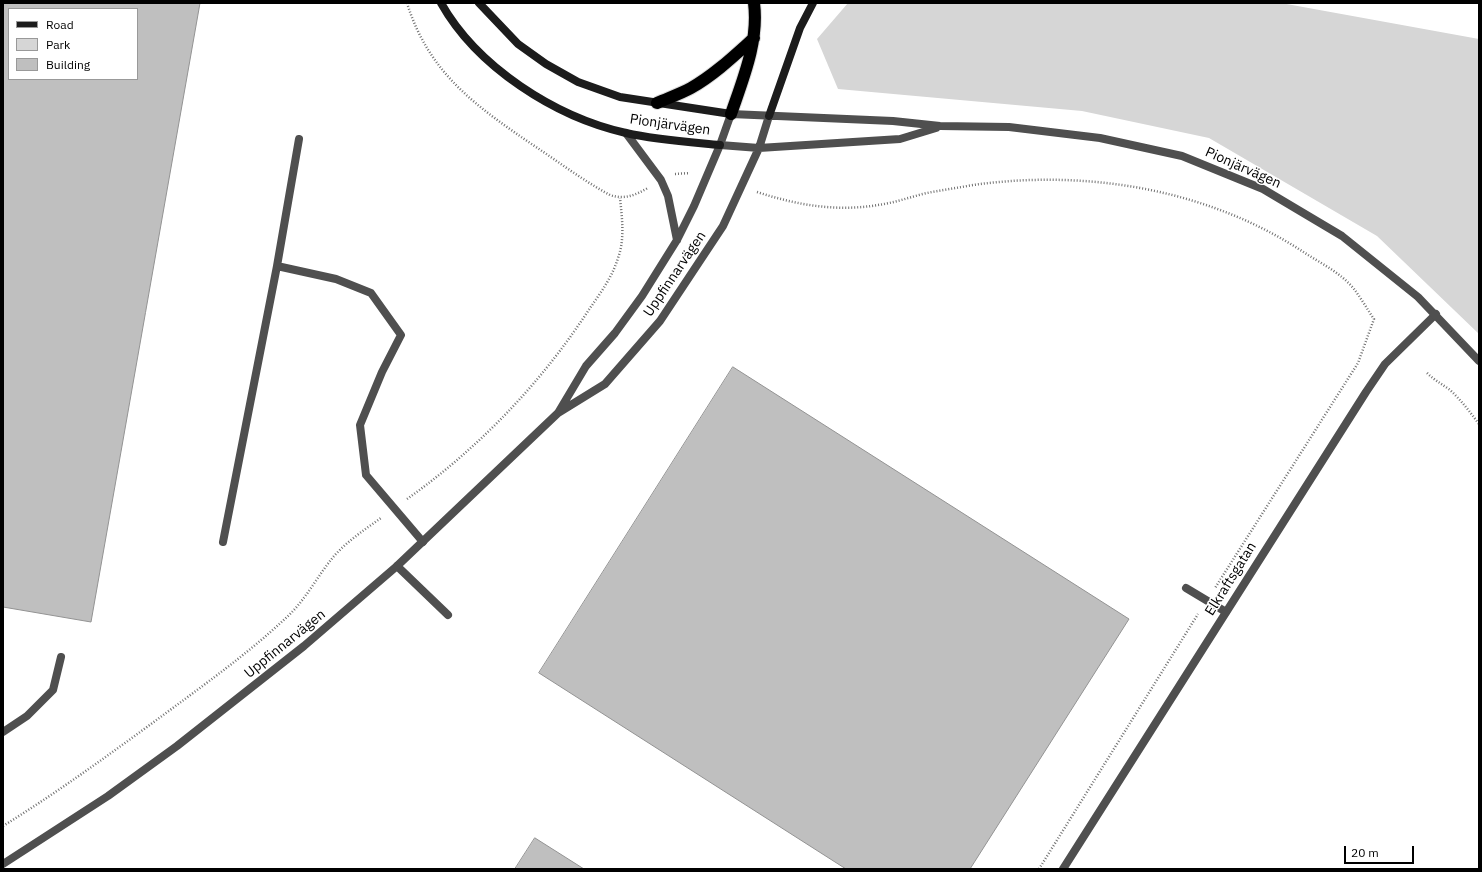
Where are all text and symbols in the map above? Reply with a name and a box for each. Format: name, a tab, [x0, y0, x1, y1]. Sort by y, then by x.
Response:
legend	[8, 8, 138, 80]
text: Road	[46, 17, 74, 32]
text: Park	[46, 37, 70, 52]
text: Building	[46, 57, 90, 72]
street label: Pionjärvägen	[629, 111, 711, 139]
street label: Pionjärvägen	[1202, 144, 1284, 192]
street label: Uppfinnarvägen	[640, 228, 710, 320]
street label: Elkraftsgatan	[1202, 539, 1260, 619]
street label: Uppfinnarvägen	[241, 606, 329, 682]
scale bar	[1346, 838, 1416, 864]
text: 20 m	[1351, 845, 1379, 860]

